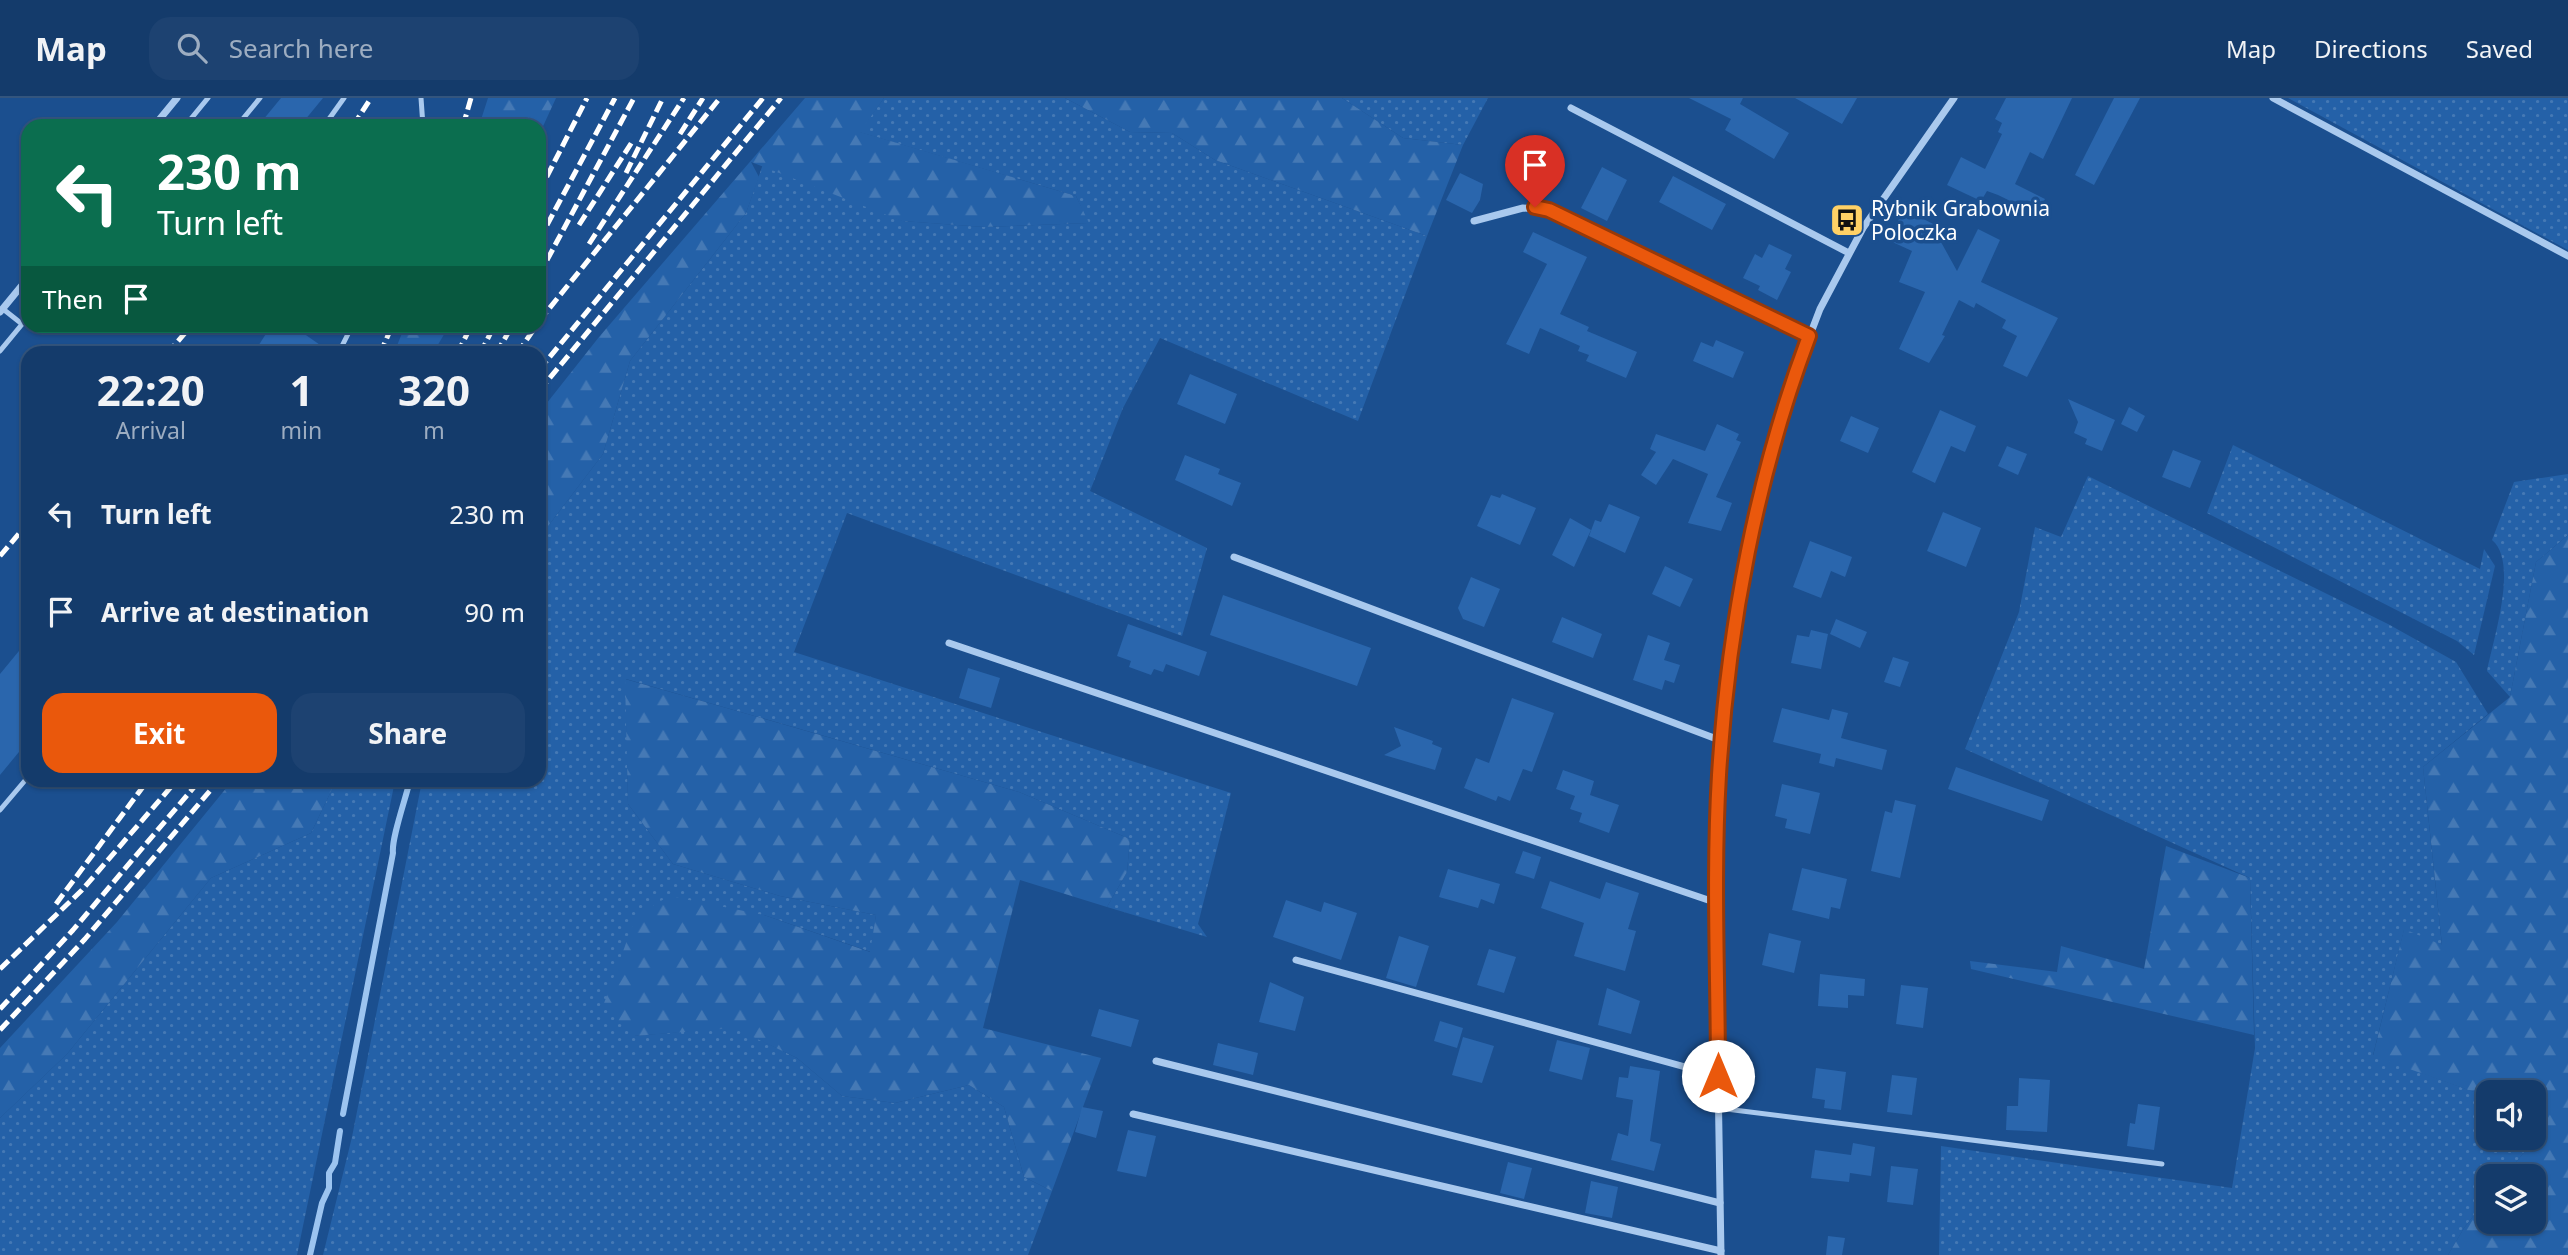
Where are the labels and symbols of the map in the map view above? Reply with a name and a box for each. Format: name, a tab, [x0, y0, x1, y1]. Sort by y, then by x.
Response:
pin	[1505, 135, 1565, 207]
place label: Rybnik Grabownia Poloczka	[1871, 194, 2050, 246]
bus stop icon: Rybnik Grabownia Poloczka	[1828, 201, 1866, 239]
position arrow	[1681, 1039, 1755, 1113]

